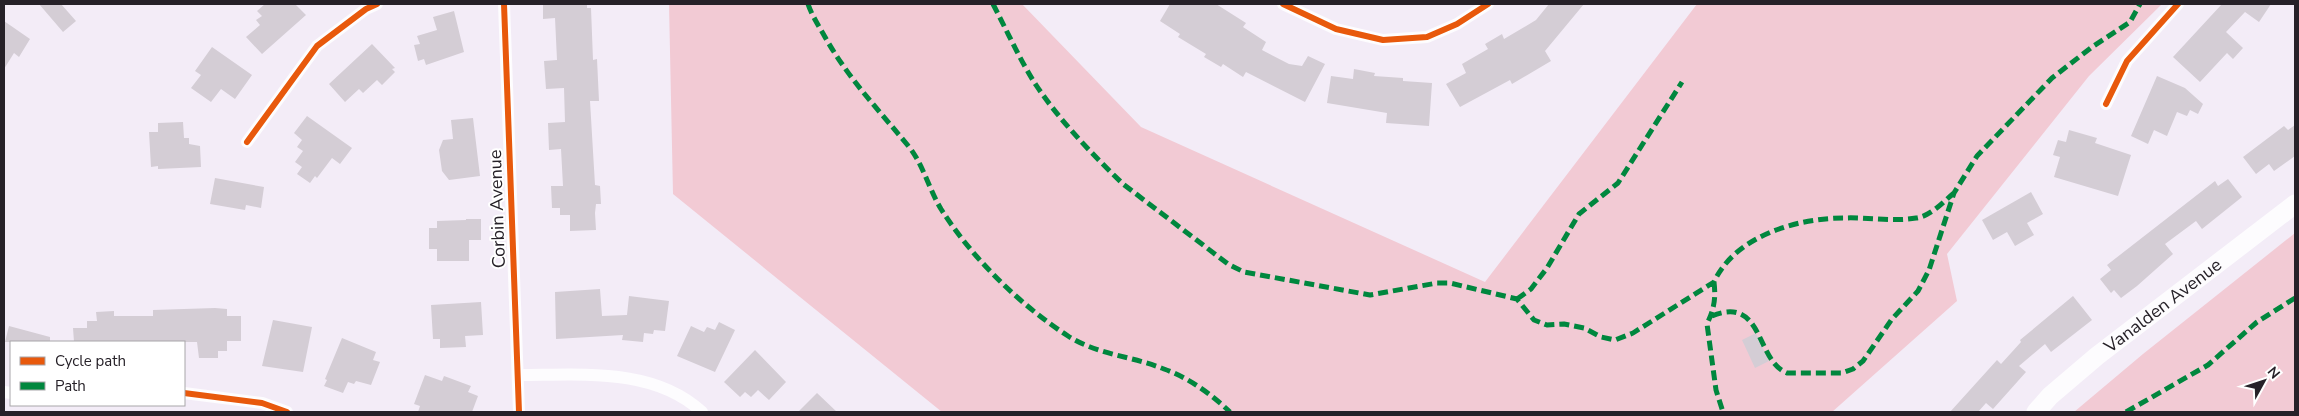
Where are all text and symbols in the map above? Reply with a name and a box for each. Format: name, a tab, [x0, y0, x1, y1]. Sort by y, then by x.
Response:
street label: Corbin Avenue	[483, 149, 511, 269]
street label: Vanalden Avenue	[2098, 253, 2227, 359]
legend	[10, 341, 185, 406]
text: Cycle path	[55, 351, 126, 371]
north arrow	[2239, 356, 2289, 406]
text: N	[2263, 363, 2284, 383]
text: Path	[55, 376, 86, 396]

